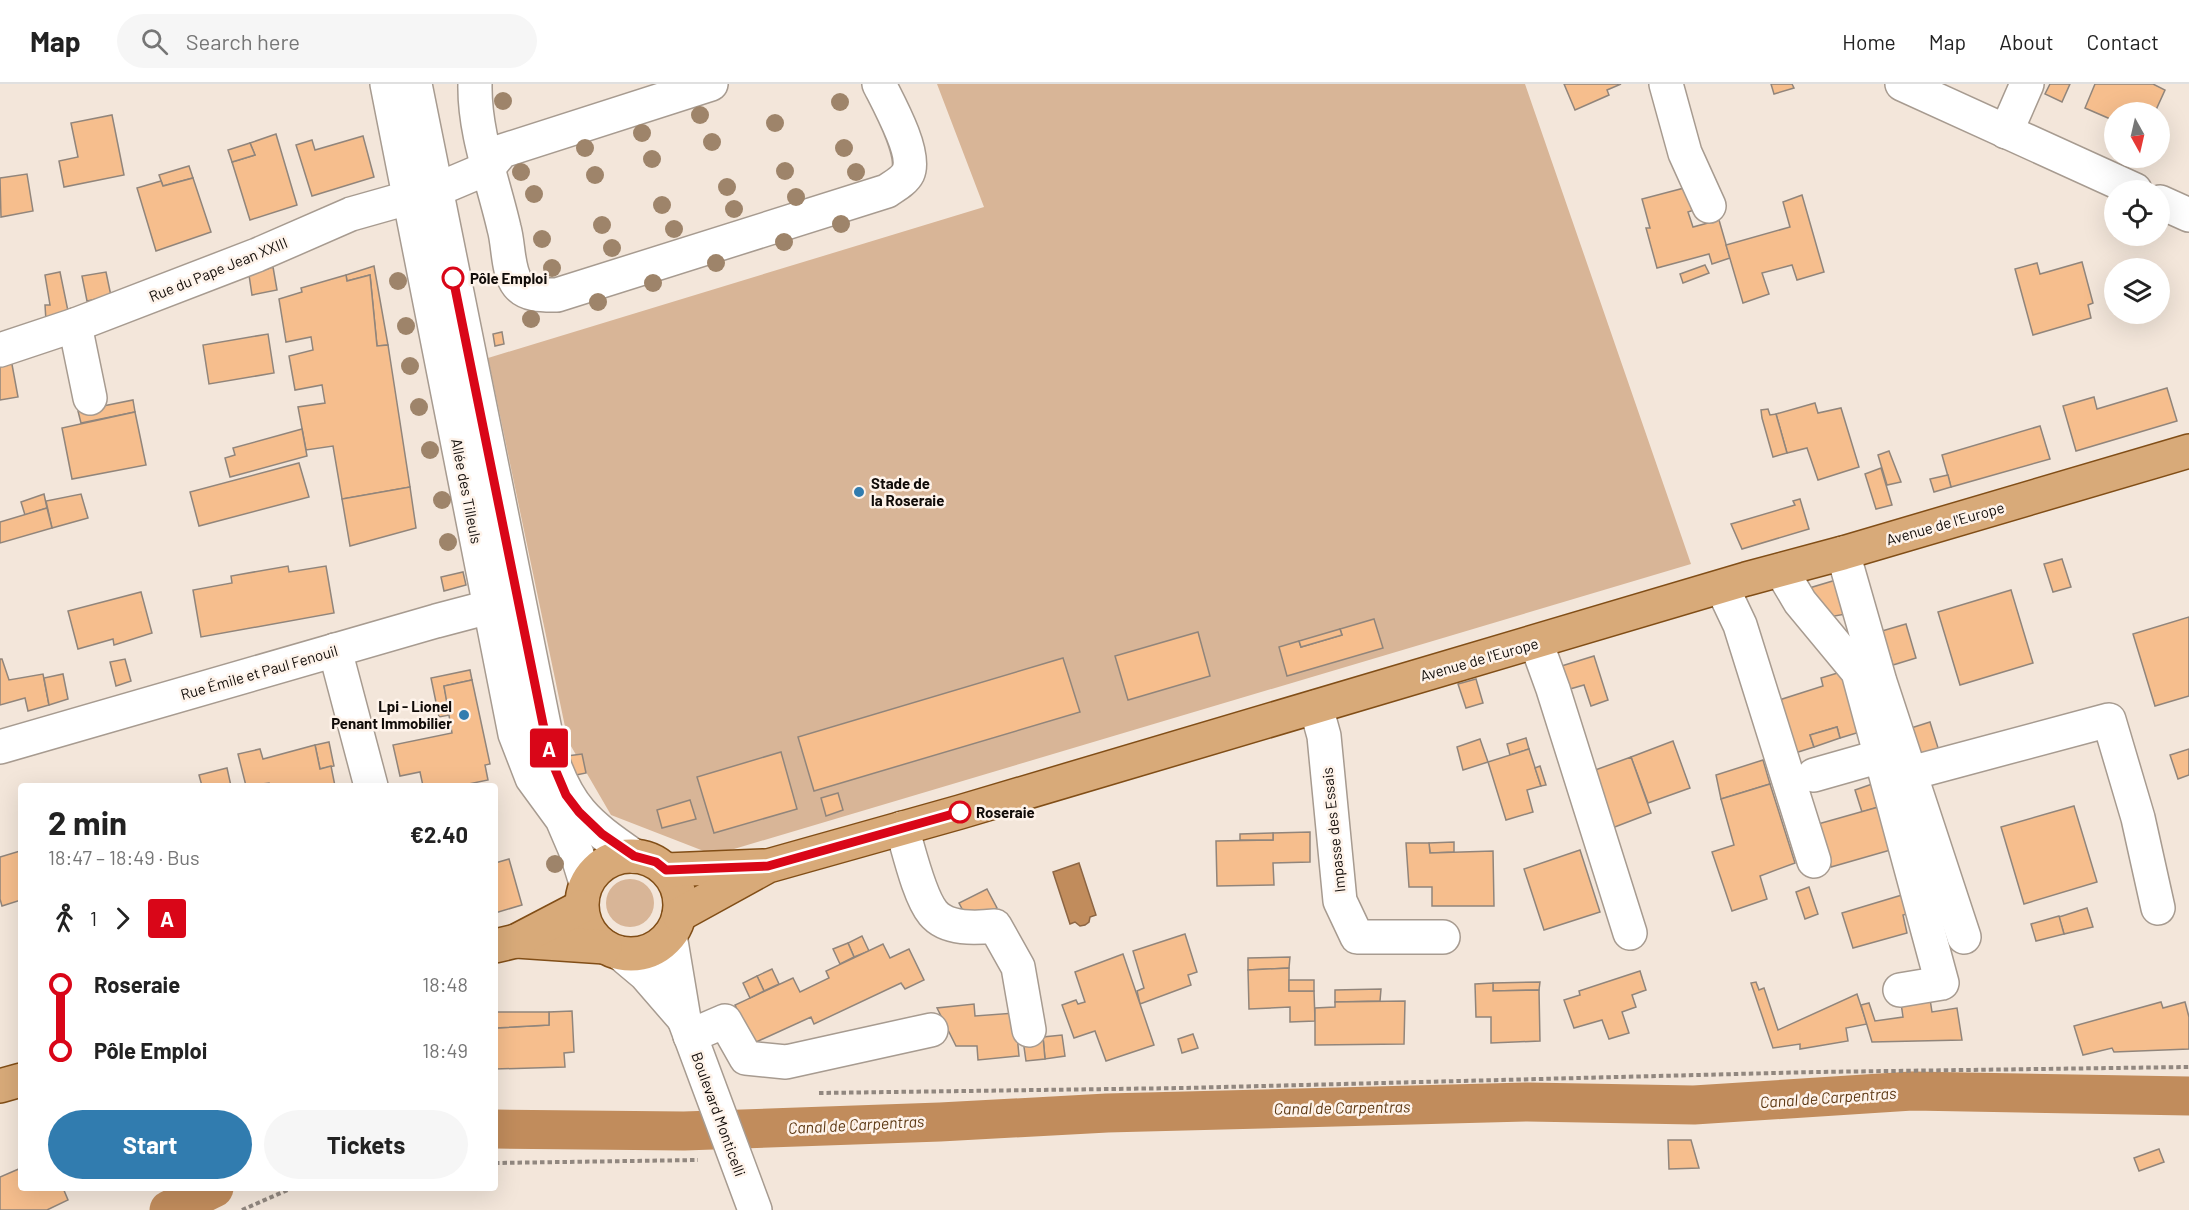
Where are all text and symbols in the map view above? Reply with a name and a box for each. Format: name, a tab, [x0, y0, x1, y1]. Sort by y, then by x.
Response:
search box	[117, 14, 537, 68]
text: Map	[30, 24, 81, 58]
icon: search	[138, 25, 171, 58]
text: Search here	[186, 28, 300, 54]
text: Home	[1842, 29, 1896, 54]
text: Map	[1929, 29, 1966, 54]
text: About	[1999, 29, 2054, 54]
text: Contact	[2087, 29, 2159, 54]
north arrow	[2104, 102, 2170, 168]
map controls	[2104, 102, 2170, 324]
button: locate	[2104, 180, 2170, 246]
street label: Rue du Pape Jean XXIII	[146, 233, 290, 305]
button: layers	[2104, 258, 2170, 324]
marker: Pôle Emploi	[442, 267, 464, 289]
place label: Pôle Emploi	[470, 269, 547, 287]
street label: Allée des Tilleuls	[448, 437, 486, 545]
place label: Stade de la Roseraie	[871, 474, 944, 509]
marker: Stade de la Roseraie	[852, 485, 866, 499]
street label: Avenue de l'Europe	[1884, 498, 2006, 548]
street label: Avenue de l'Europe	[1418, 634, 1540, 684]
street label: Rue Émile et Paul Fenouil	[178, 641, 340, 703]
place label: Lpi - Lionel Penant Immobilier	[331, 697, 452, 732]
marker: Lpi - Lionel Penant Immobilier	[457, 708, 471, 722]
line badge: A	[530, 728, 568, 768]
text: A	[542, 736, 556, 761]
street label: Impasse des Essais	[1317, 767, 1349, 893]
marker: Roseraie	[949, 801, 971, 823]
text: 2 min	[48, 802, 127, 842]
place label: Roseraie	[976, 803, 1035, 821]
text: €2.40	[410, 821, 468, 847]
text: 18:47 – 18:49 · Bus	[48, 845, 200, 869]
icon: walk	[48, 902, 81, 935]
icon: forward	[106, 902, 139, 935]
text: 1	[90, 906, 97, 930]
text: A	[160, 906, 174, 931]
text: Roseraie	[94, 971, 180, 997]
text: 18:48	[422, 972, 468, 996]
text: Pôle Emploi	[94, 1037, 207, 1063]
text: 18:49	[422, 1038, 468, 1062]
street label: Boulevard Monticelli	[688, 1049, 750, 1179]
water label: Canal de Carpentras	[1759, 1083, 1897, 1111]
water label: Canal de Carpentras	[1274, 1096, 1411, 1118]
button: Start	[48, 1110, 252, 1179]
button: Tickets	[264, 1110, 468, 1179]
water label: Canal de Carpentras	[787, 1111, 925, 1137]

